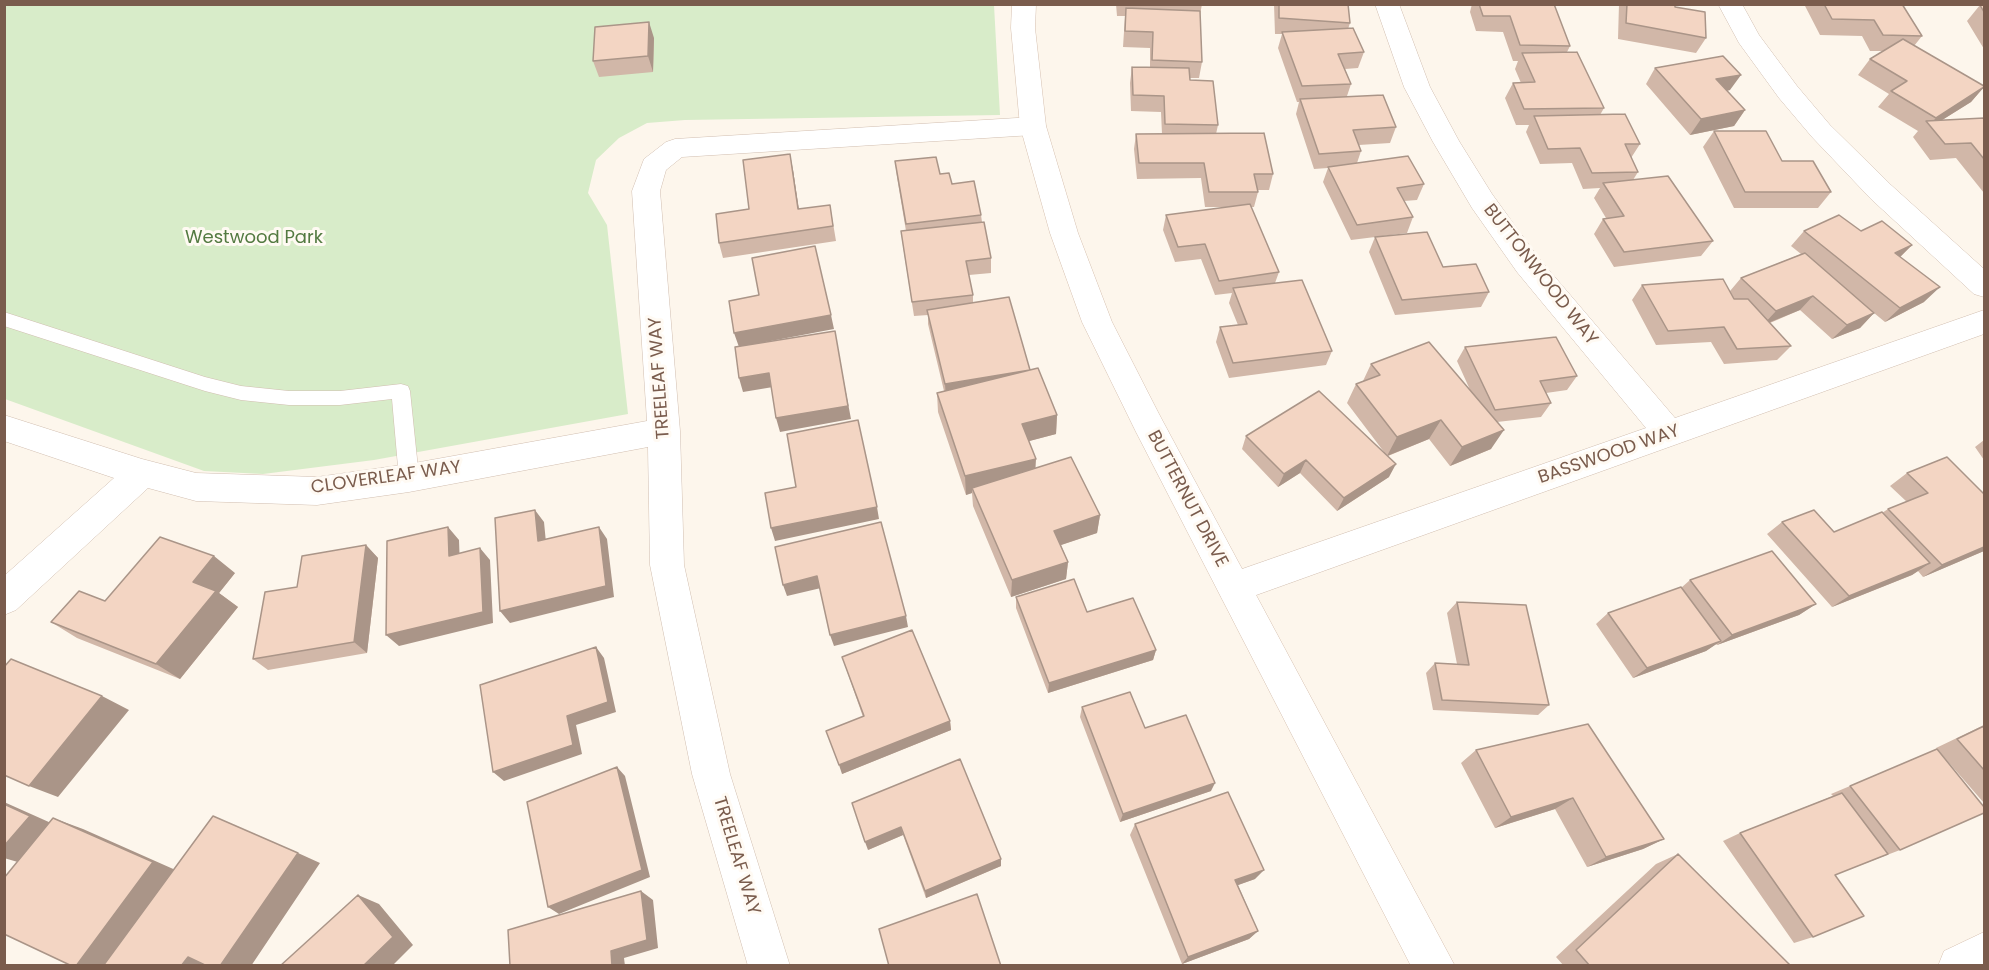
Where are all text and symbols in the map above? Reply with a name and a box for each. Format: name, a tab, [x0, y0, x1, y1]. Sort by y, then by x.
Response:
street label: BUTTONWOOD WAY	[1478, 200, 1602, 350]
park label: Westwood Park	[185, 227, 323, 249]
street label: TREELEAF WAY	[645, 316, 675, 440]
street label: BASSWOOD WAY	[1536, 421, 1682, 489]
street label: BUTTERNUT DRIVE	[1142, 427, 1232, 571]
street label: CLOVERLEAF WAY	[310, 457, 462, 499]
street label: TREELEAF WAY	[708, 794, 764, 918]

